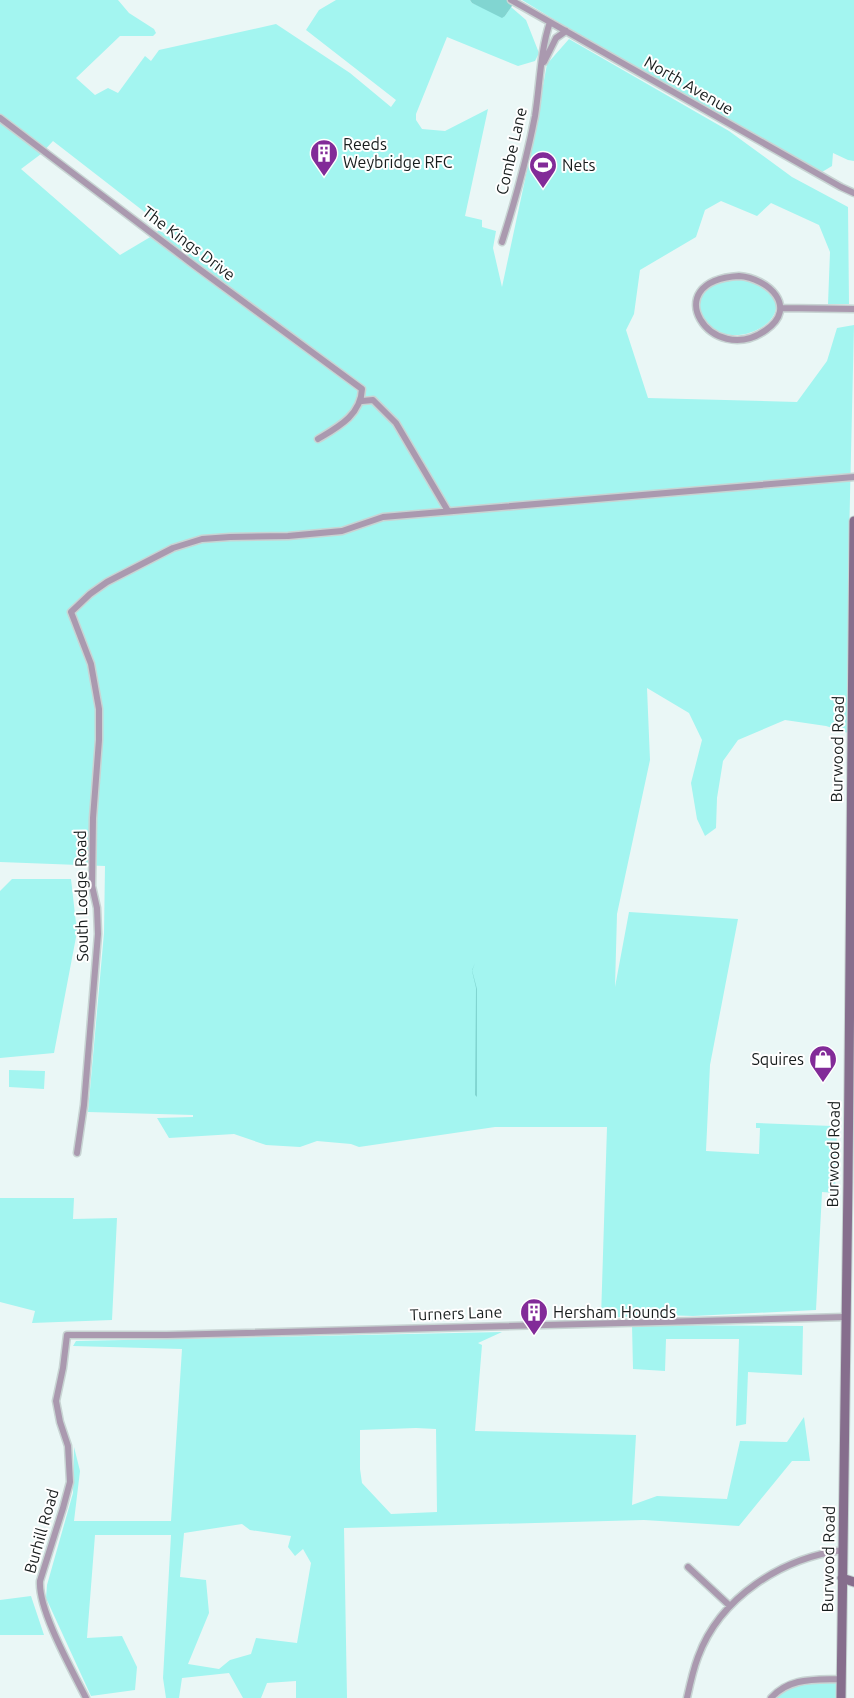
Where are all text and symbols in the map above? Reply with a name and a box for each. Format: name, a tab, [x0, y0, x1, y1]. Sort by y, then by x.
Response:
street label: North Avenue	[641, 52, 737, 118]
street label: Combe Lane	[492, 106, 530, 196]
place label: Reeds Weybridge RFC	[343, 135, 453, 171]
building icon: Reeds Weybridge RFC	[309, 138, 339, 177]
sports icon: Nets	[528, 150, 558, 189]
place label: Nets	[562, 156, 596, 174]
street label: The Kings Drive	[139, 202, 239, 284]
street label: Burwood Road	[827, 695, 847, 803]
street label: South Lodge Road	[71, 830, 91, 962]
shop icon: Squires	[808, 1044, 838, 1083]
place label: Squires	[751, 1050, 804, 1068]
street label: Burwood Road	[823, 1100, 843, 1208]
building icon: Hersham Hounds	[519, 1297, 549, 1336]
street label: Turners Lane	[409, 1302, 503, 1324]
place label: Hersham Hounds	[553, 1303, 676, 1321]
street label: Burhill Road	[20, 1487, 62, 1575]
street label: Burwood Road	[818, 1505, 838, 1613]

